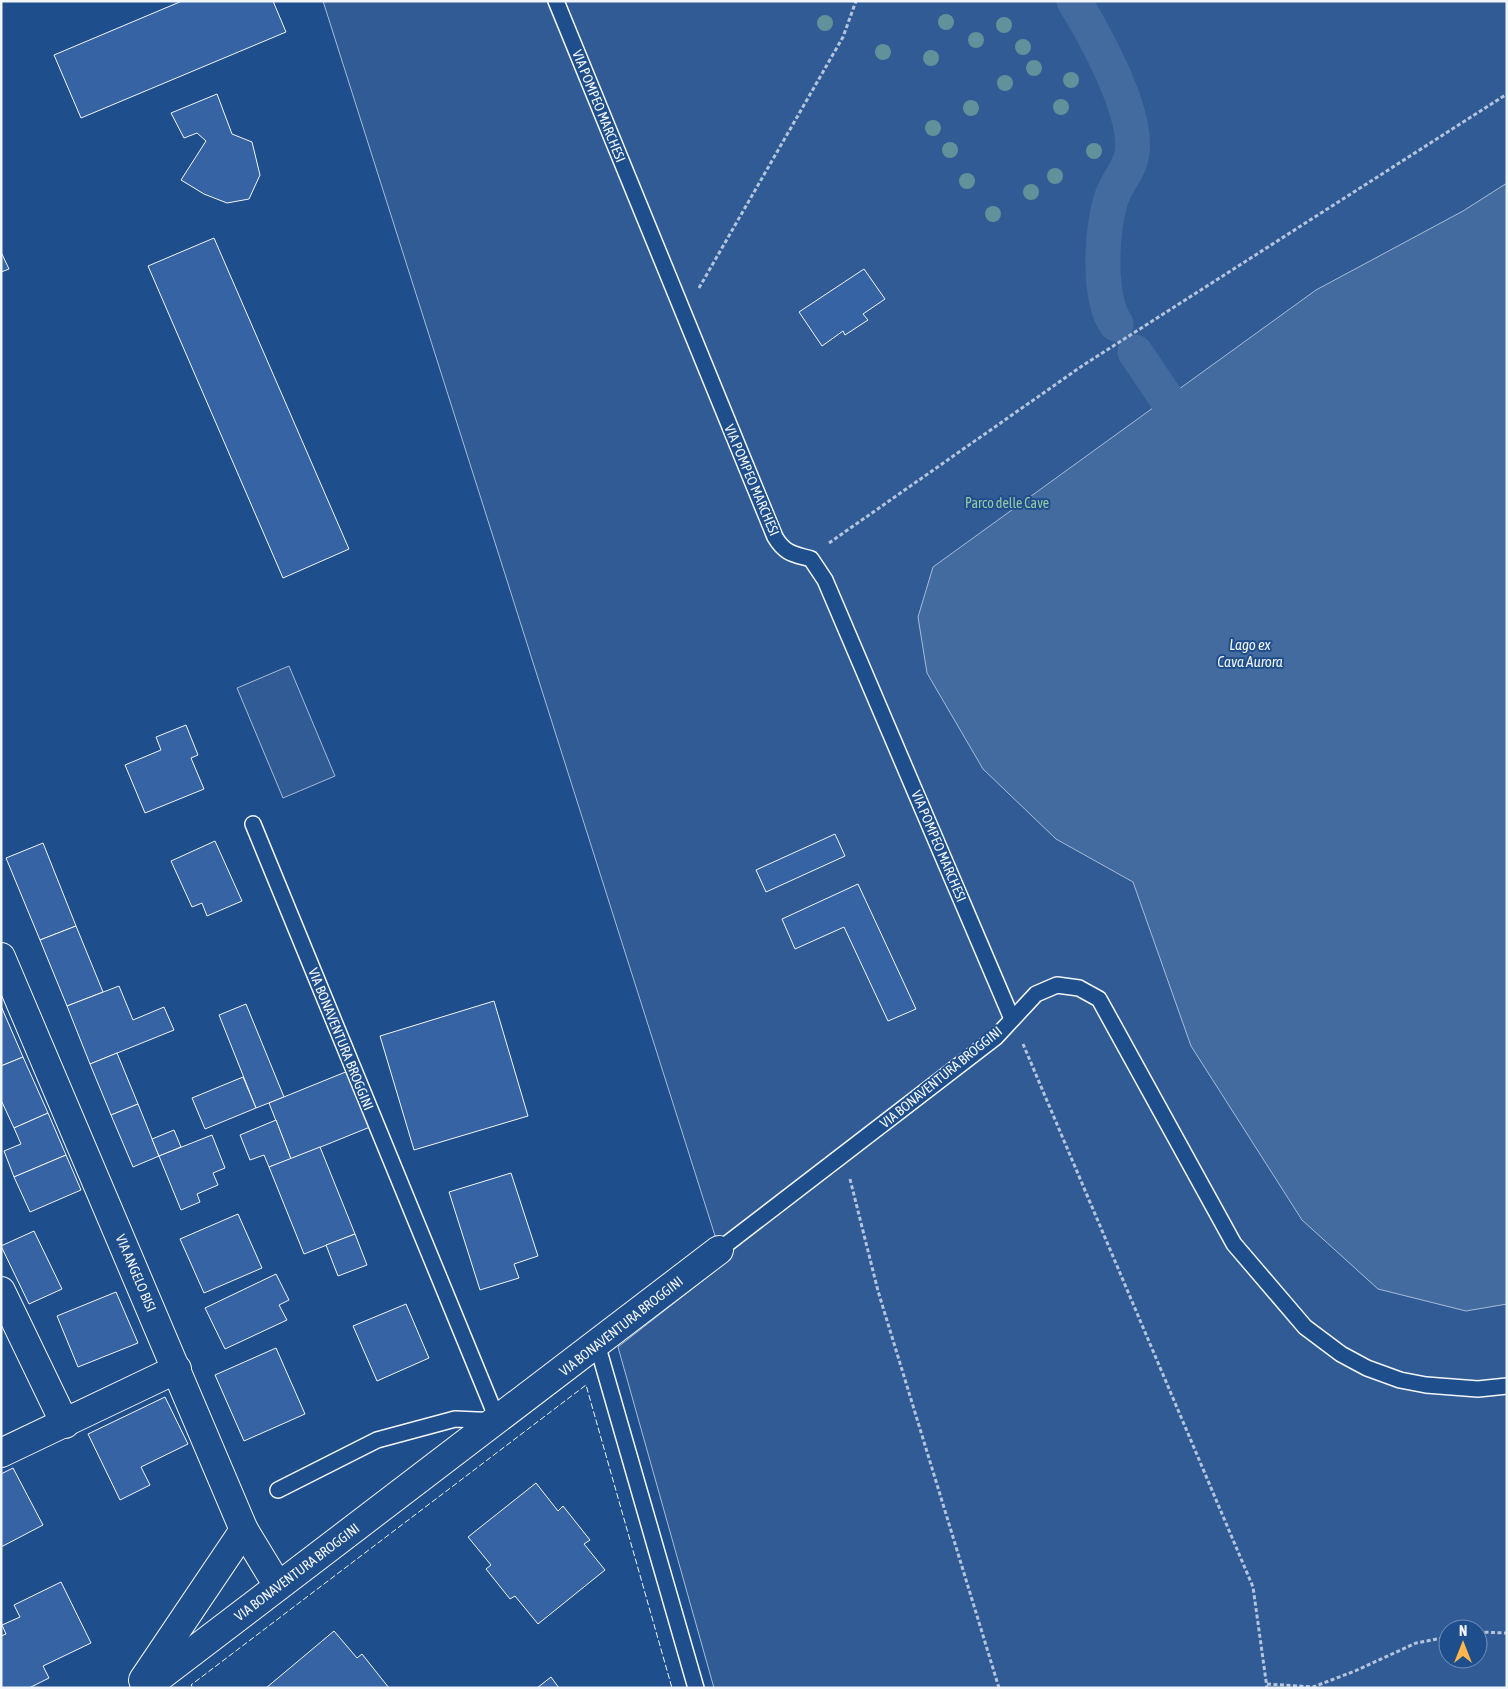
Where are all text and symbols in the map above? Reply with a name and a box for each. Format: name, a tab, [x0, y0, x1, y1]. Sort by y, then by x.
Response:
street label: VIA POMPEO MARCHESI	[569, 48, 629, 164]
street label: VIA POMPEO MARCHESI	[721, 422, 783, 538]
park label: Parco delle Cave	[965, 495, 1049, 511]
water label: Lago ex Cava Aurora	[1217, 636, 1283, 670]
street label: VIA POMPEO MARCHESI	[908, 788, 970, 904]
street label: VIA BONAVENTURA BROGGINI	[305, 966, 377, 1112]
street label: VIA BONAVENTURA BROGGINI	[877, 1023, 1005, 1131]
street label: VIA ANGELO BISI	[112, 1232, 160, 1314]
street label: VIA BONAVENTURA BROGGINI	[556, 1273, 686, 1379]
street label: VIA BONAVENTURA BROGGINI	[231, 1520, 363, 1624]
north arrow	[1438, 1619, 1488, 1669]
text: N	[1459, 1623, 1467, 1639]

